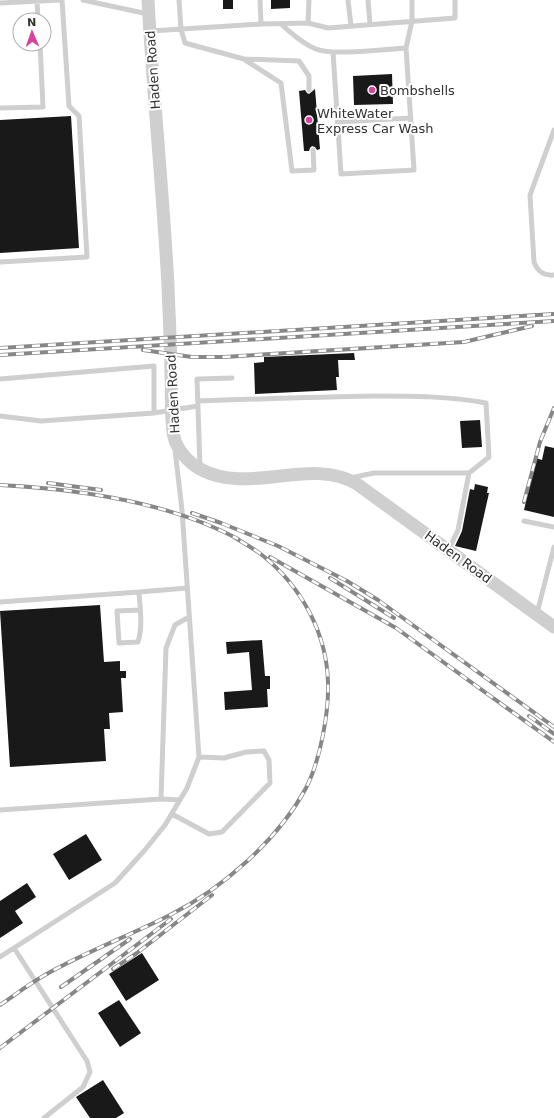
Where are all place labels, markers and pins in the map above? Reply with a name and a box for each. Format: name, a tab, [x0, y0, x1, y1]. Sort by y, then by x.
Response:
place label: Bombshells	[380, 83, 455, 98]
marker: Bombshells	[367, 85, 377, 95]
place label: WhiteWater Express Car Wash	[317, 106, 433, 136]
marker: WhiteWater Express Car Wash	[304, 115, 314, 125]

